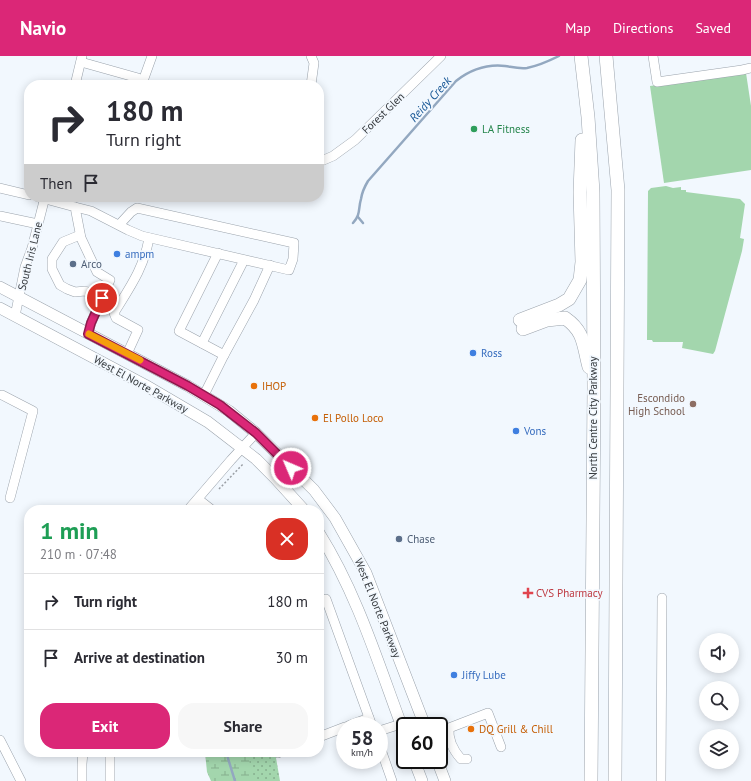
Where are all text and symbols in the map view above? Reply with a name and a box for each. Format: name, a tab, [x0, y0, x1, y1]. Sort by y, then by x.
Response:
text: Navio	[20, 16, 66, 40]
text: Map	[565, 19, 591, 37]
text: Directions	[613, 19, 673, 37]
text: Saved	[695, 19, 731, 37]
water label: Reidy Creek	[406, 73, 455, 125]
street label: Forest Glen	[359, 89, 407, 137]
text: 180 m	[106, 92, 183, 129]
icon: right	[40, 96, 92, 148]
place label: LA Fitness	[482, 122, 530, 136]
marker: LA Fitness	[469, 124, 479, 134]
text: Turn right	[106, 128, 181, 151]
icon: arrive	[80, 172, 102, 194]
text: Then	[40, 174, 72, 193]
street label: South Iris Lane	[15, 220, 45, 292]
place label: ampm	[125, 247, 154, 261]
marker: ampm	[112, 249, 122, 259]
place label: Arco	[81, 257, 102, 271]
marker: Arco	[68, 259, 78, 269]
pin	[85, 281, 119, 315]
icon: arrive	[91, 287, 113, 309]
place label: Ross	[481, 346, 503, 360]
marker: Ross	[468, 348, 478, 358]
street label: West El Norte Parkway	[91, 352, 191, 416]
street label: North Centre City Parkway	[586, 356, 600, 480]
place label: IHOP	[262, 379, 286, 393]
marker: IHOP	[249, 381, 259, 391]
place label: Escondido High School	[628, 391, 686, 418]
marker: Escondido High School	[688, 399, 698, 409]
place label: El Pollo Loco	[323, 411, 384, 425]
marker: El Pollo Loco	[310, 413, 320, 423]
place label: Vons	[523, 424, 547, 438]
marker: Vons	[511, 426, 521, 436]
position arrow	[270, 447, 312, 489]
text: 1 min	[40, 515, 99, 546]
button: close	[266, 518, 308, 560]
place label: Chase	[407, 532, 435, 546]
marker: Chase	[394, 534, 404, 544]
text: 210 m · 07:48	[40, 546, 117, 563]
street label: West El Norte Parkway	[352, 556, 405, 661]
place label: CVS Pharmacy	[536, 586, 604, 600]
marker: CVS Pharmacy	[523, 588, 533, 598]
icon: right	[40, 591, 62, 613]
text: Turn right	[74, 592, 137, 611]
text: 180 m	[267, 592, 308, 611]
map controls	[699, 633, 739, 769]
button: sound	[699, 633, 739, 673]
icon: arrive	[40, 647, 62, 669]
text: Arrive at destination	[74, 648, 205, 667]
text: 30 m	[275, 648, 308, 667]
place label: Jiffy Lube	[461, 668, 506, 682]
marker: Jiffy Lube	[449, 670, 459, 680]
button: search	[699, 681, 739, 721]
button: Exit	[40, 703, 170, 749]
button: Share	[178, 703, 308, 749]
speed limit sign: 60	[396, 717, 448, 769]
place label: DQ Grill & Chill	[479, 722, 554, 736]
marker: DQ Grill & Chill	[466, 724, 476, 734]
text: 58	[351, 725, 373, 751]
button: layers	[699, 729, 739, 769]
text: km/h	[351, 746, 373, 759]

